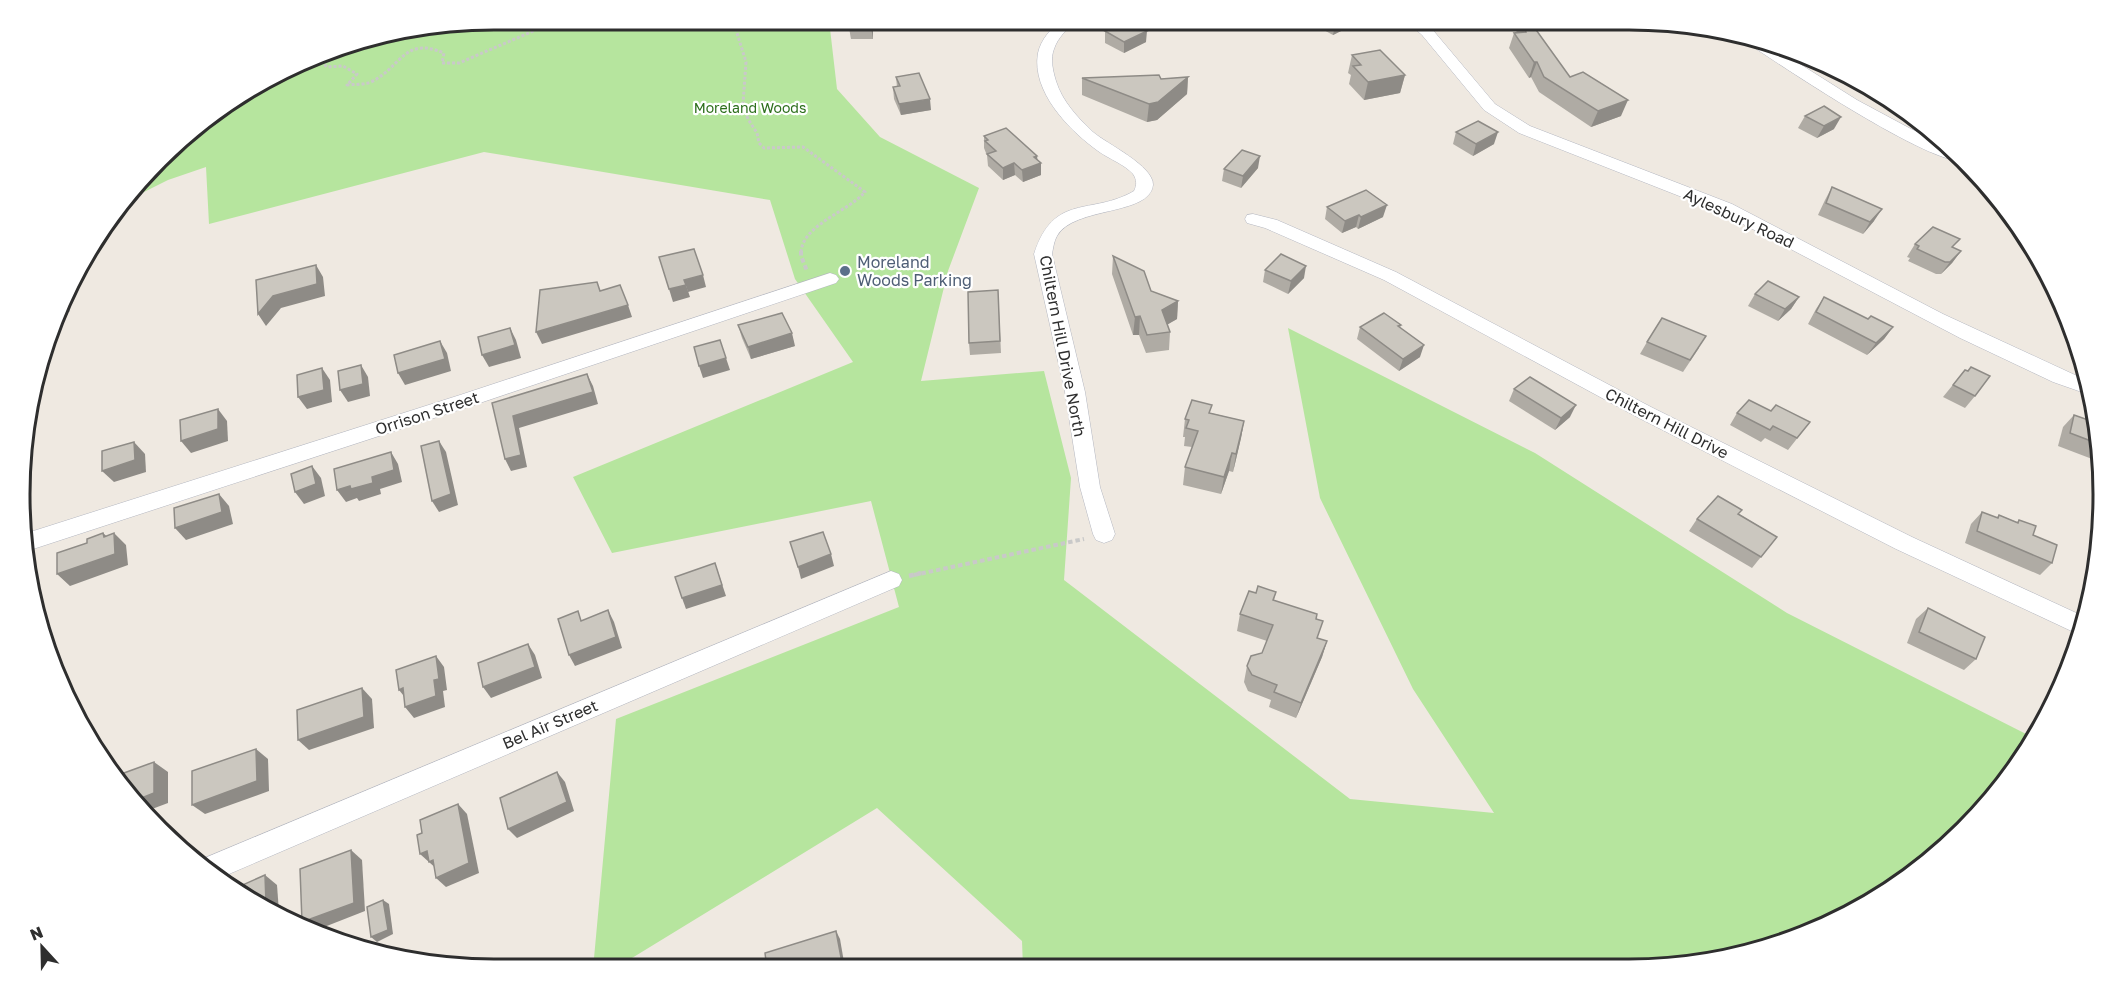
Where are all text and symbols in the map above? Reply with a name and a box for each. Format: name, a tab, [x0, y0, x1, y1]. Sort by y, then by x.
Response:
park label: Moreland Woods	[694, 99, 806, 116]
street label: Aylesbury Road	[1680, 184, 1798, 252]
place label: Moreland Woods Parking	[857, 252, 972, 290]
street label: Chiltern Hill Drive North	[1036, 254, 1090, 438]
marker: Moreland Woods Parking	[838, 264, 852, 278]
street label: Chiltern Hill Drive	[1602, 383, 1732, 463]
street label: Orrison Street	[373, 387, 481, 439]
street label: Bel Air Street	[499, 695, 601, 753]
north arrow	[12, 917, 72, 977]
text: N	[27, 922, 46, 945]

